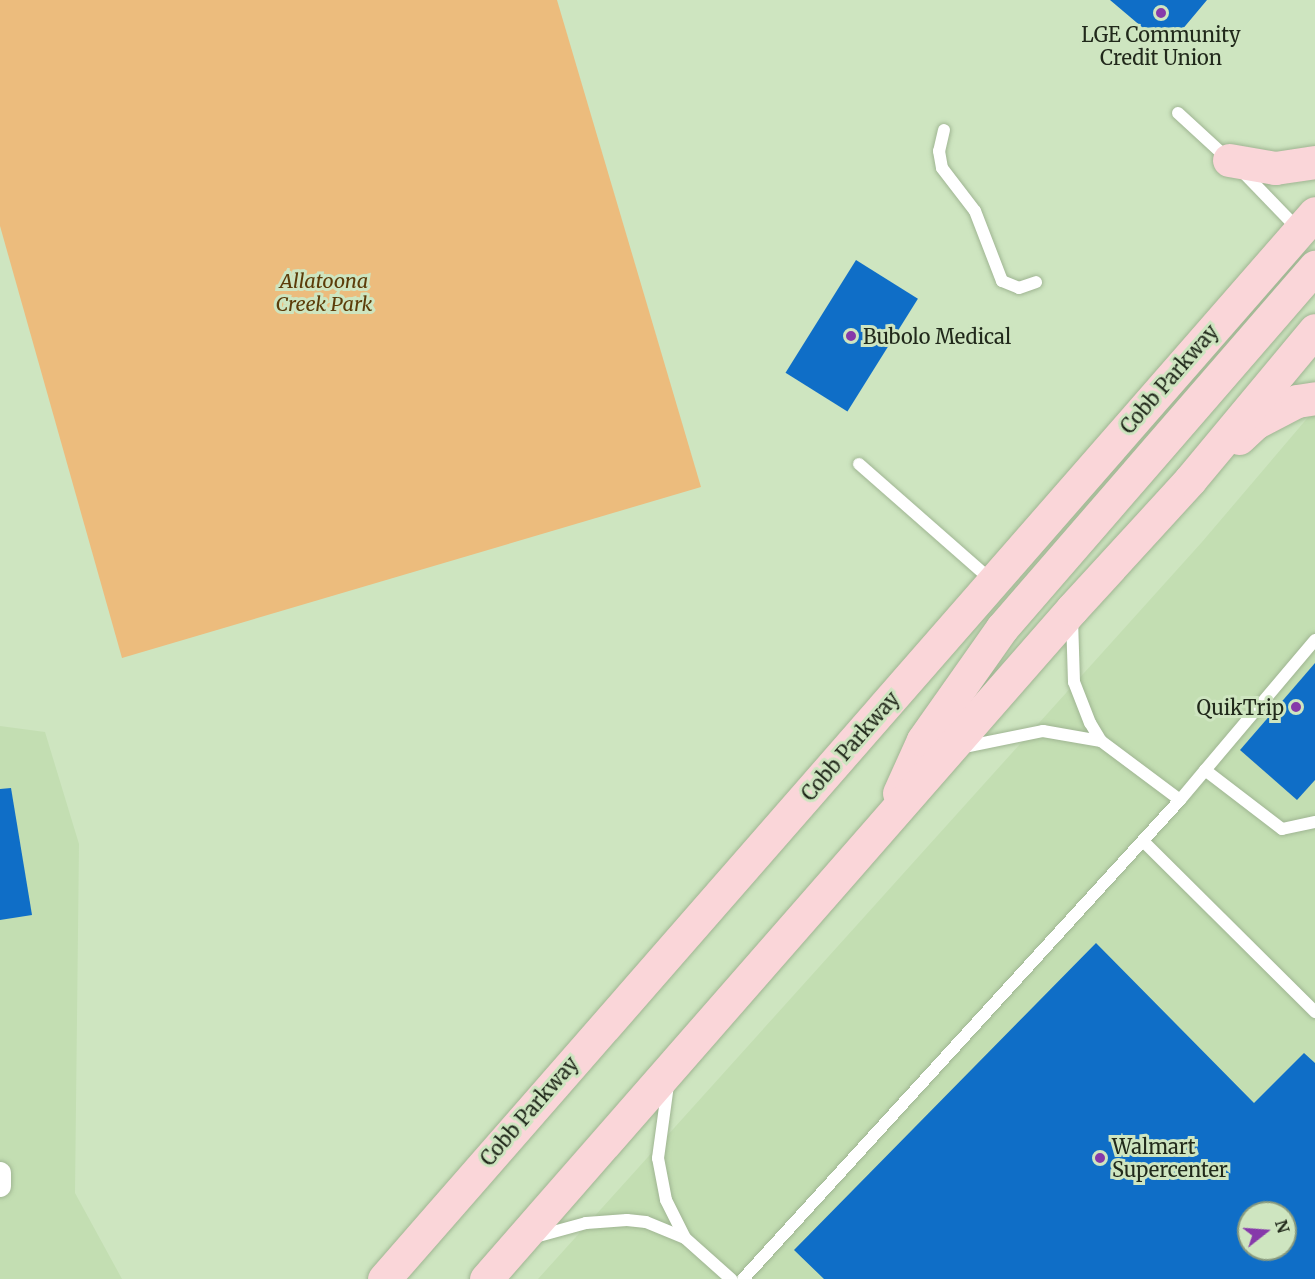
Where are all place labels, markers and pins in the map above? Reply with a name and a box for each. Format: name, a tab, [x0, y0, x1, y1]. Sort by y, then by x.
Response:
marker: LGE Community Credit Union	[1154, 6, 1168, 20]
place label: LGE Community Credit Union	[1081, 22, 1241, 69]
place label: Bubolo Medical	[863, 324, 1011, 348]
marker: Bubolo Medical	[844, 329, 858, 343]
place label: QuikTrip	[1196, 695, 1284, 719]
marker: QuikTrip	[1289, 700, 1303, 714]
place label: Walmart Supercenter	[1112, 1134, 1228, 1181]
marker: Walmart Supercenter	[1093, 1151, 1107, 1165]

